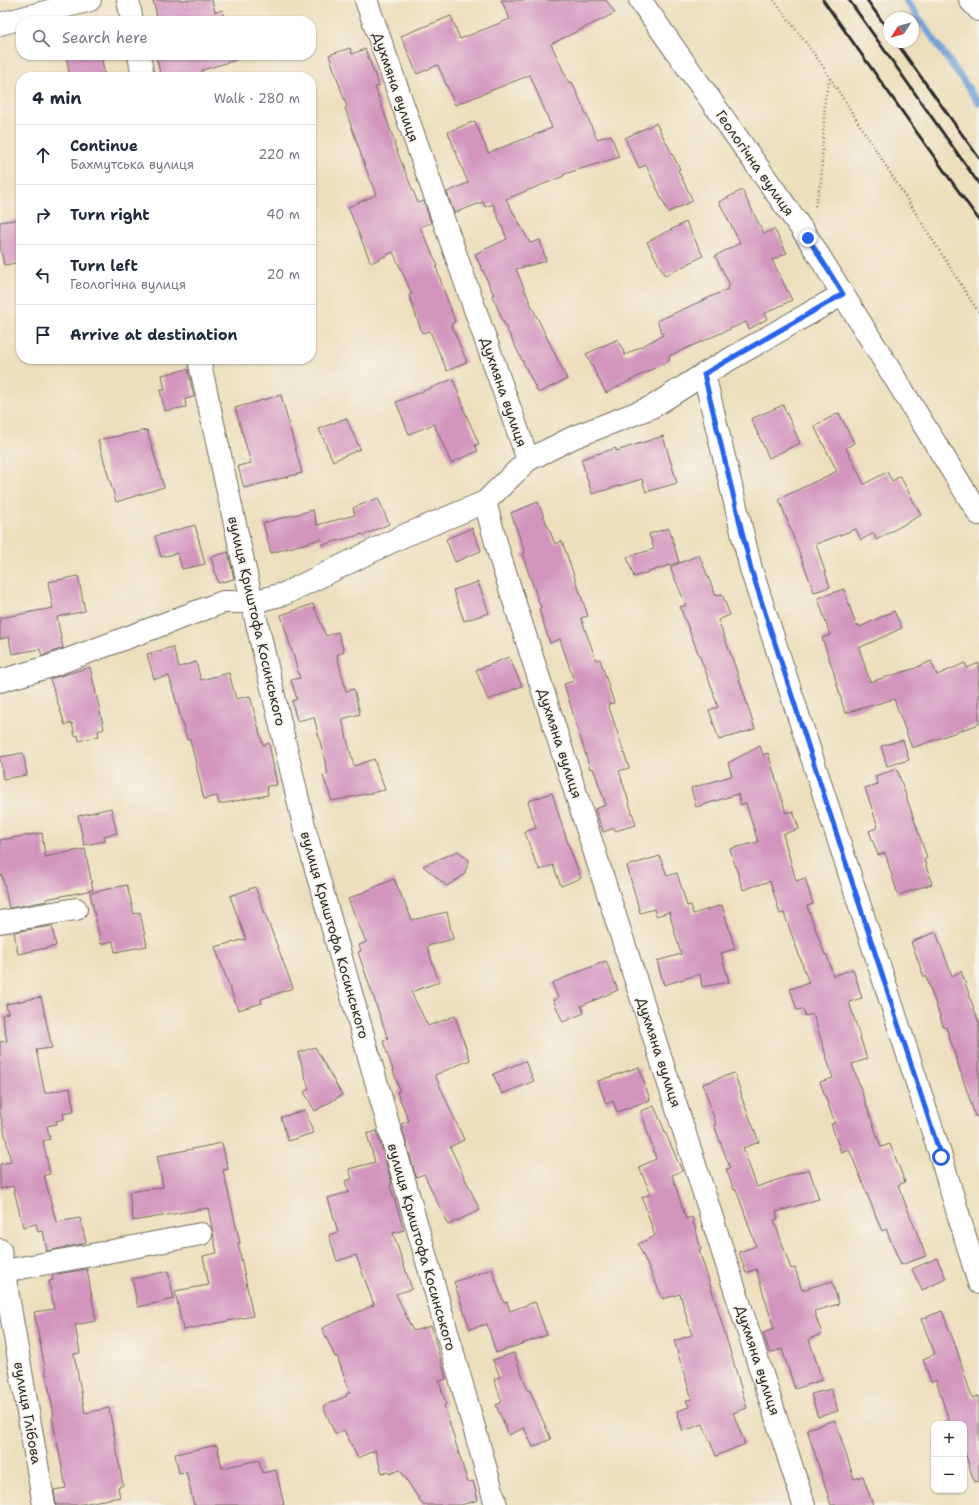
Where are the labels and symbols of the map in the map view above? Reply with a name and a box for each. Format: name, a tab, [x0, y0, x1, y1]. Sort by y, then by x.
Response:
north arrow	[883, 12, 919, 48]
street label: Духмяна вулиця	[369, 30, 423, 144]
street label: Геологічна вулиця	[712, 107, 798, 219]
route end	[799, 229, 817, 247]
street label: Духмяна вулиця	[477, 335, 531, 449]
street label: вулиця Криштофа Косинського	[224, 514, 290, 728]
street label: Духмяна вулиця	[534, 686, 586, 800]
street label: вулиця Криштофа Косинського	[297, 829, 373, 1041]
street label: Духмяна вулиця	[633, 995, 685, 1109]
street label: вулиця Криштофа Косинського	[384, 1141, 460, 1353]
route start	[932, 1148, 950, 1166]
street label: Духмяна вулиця	[732, 1303, 784, 1417]
street label: вулиця Глібова	[10, 1360, 46, 1466]

